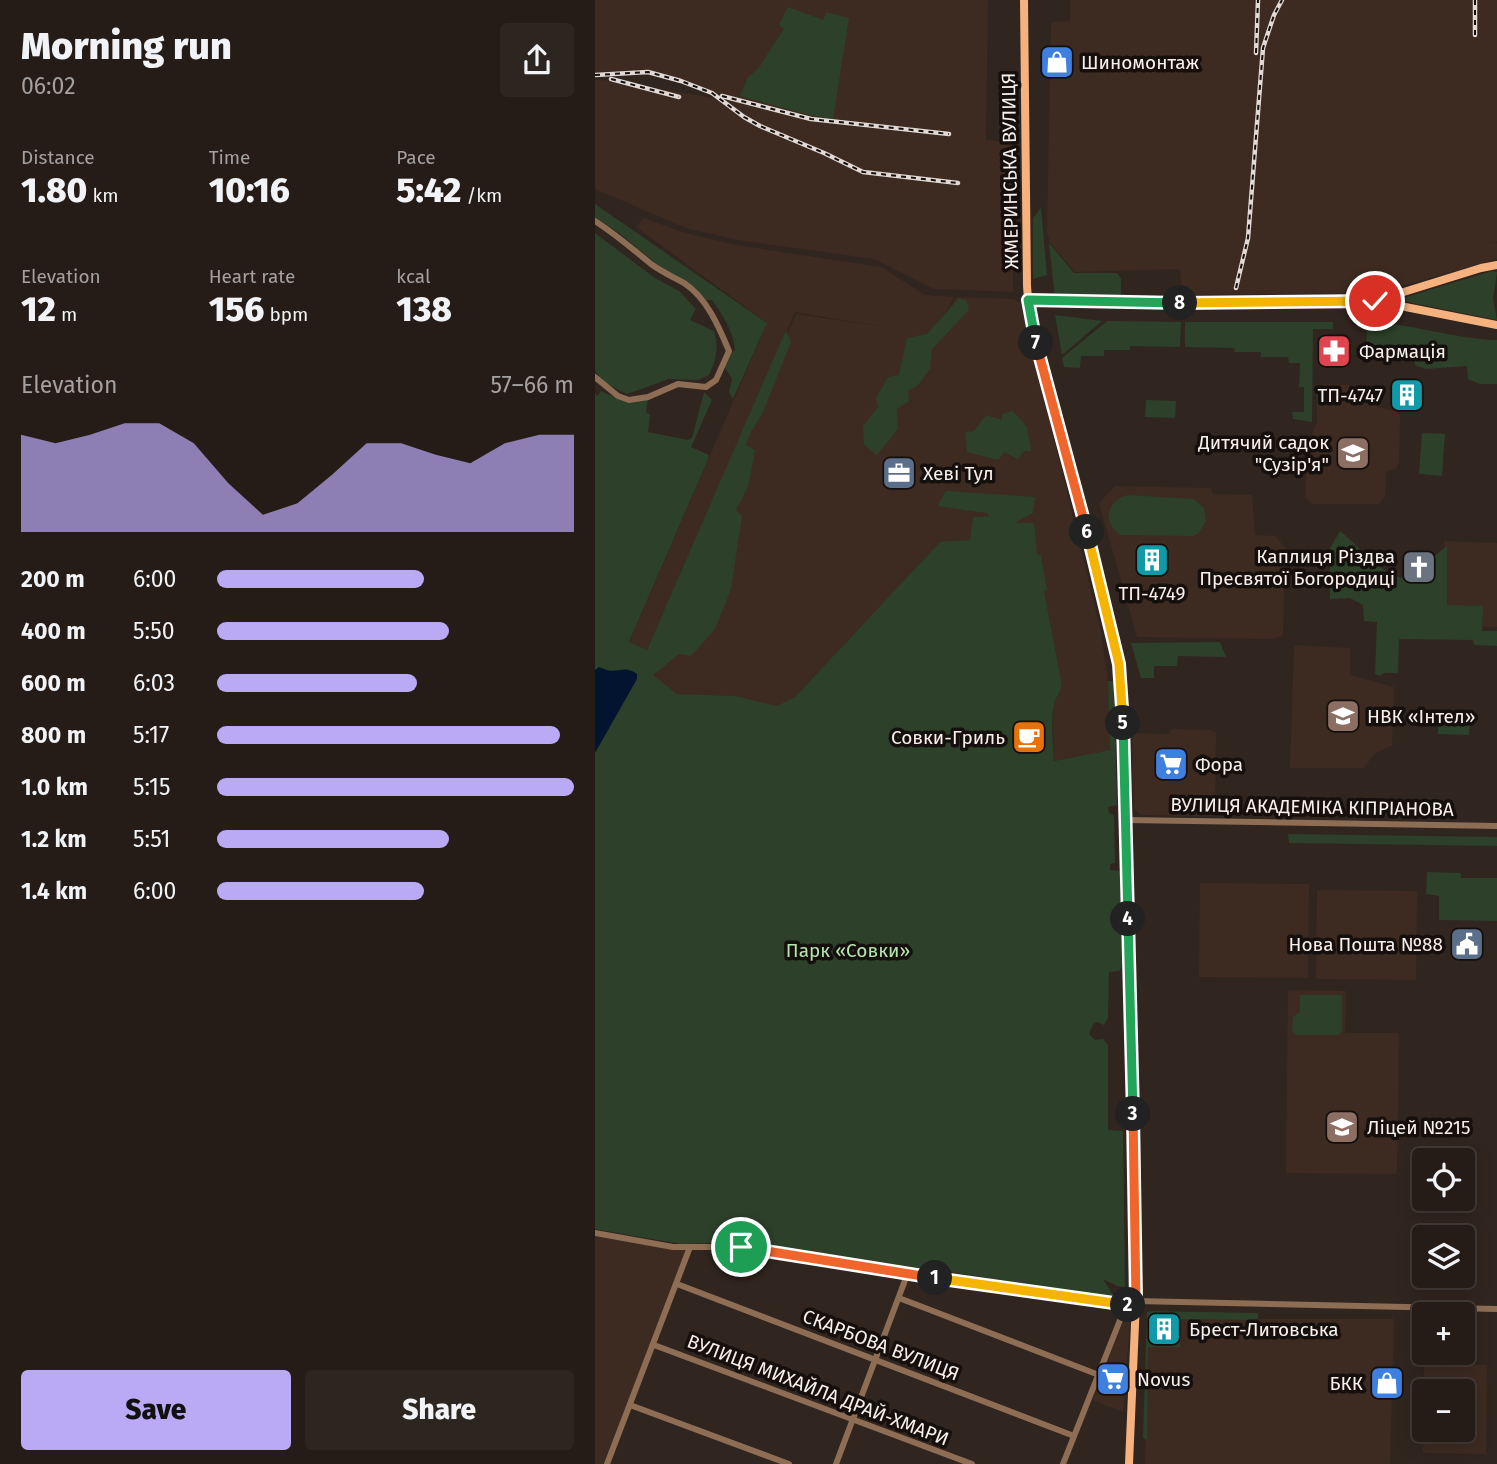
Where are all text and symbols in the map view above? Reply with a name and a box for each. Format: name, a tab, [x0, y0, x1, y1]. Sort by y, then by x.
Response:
text: Morning run	[21, 23, 232, 69]
button: share	[500, 23, 574, 97]
shop icon: Шиномонтаж	[1038, 43, 1076, 81]
place label: Шиномонтаж	[1081, 51, 1200, 74]
text: 06:02	[21, 72, 76, 100]
street label: ЖМЕРИНСЬКА ВУЛИЦЯ	[997, 72, 1023, 270]
text: Distance	[21, 146, 95, 169]
text: Time	[209, 146, 250, 169]
text: Pace	[396, 146, 436, 169]
text: 1.80	[21, 169, 87, 211]
text: 10:16	[209, 169, 290, 211]
text: 5:42	[396, 169, 461, 211]
text: km	[87, 184, 118, 207]
text: /km	[461, 184, 502, 207]
text: Elevation	[21, 265, 101, 288]
text: Heart rate	[209, 265, 295, 288]
text: kcal	[396, 265, 431, 288]
pin	[1345, 271, 1405, 331]
icon: check	[1356, 282, 1394, 320]
pin: 8	[1163, 286, 1197, 320]
text: 12	[21, 288, 56, 330]
text: 156	[209, 288, 264, 330]
text: 138	[396, 288, 452, 330]
text: 8	[1174, 291, 1185, 314]
text: m	[56, 303, 77, 326]
text: bpm	[264, 303, 308, 326]
pin: 7	[1019, 326, 1053, 360]
text: 7	[1031, 331, 1040, 354]
pharmacy icon: Фармація	[1315, 332, 1353, 370]
place label: Фармація	[1359, 340, 1446, 363]
text: Elevation	[21, 371, 117, 399]
text: 57–66 m	[491, 371, 574, 399]
building icon: ТП-4747	[1388, 376, 1426, 414]
place label: ТП-4747	[1317, 384, 1383, 407]
place label: Дитячий садок "Сузір'я"	[1197, 431, 1329, 476]
school or university icon: Дитячий садок "Сузір'я"	[1334, 434, 1372, 472]
office icon: Хеві Тул	[880, 454, 918, 492]
place label: Хеві Тул	[923, 462, 994, 485]
pin: 6	[1070, 514, 1105, 550]
text: 6	[1081, 520, 1092, 543]
building icon: ТП-4749	[1133, 541, 1171, 579]
place label: Каплиця Різдва Пресвятої Богородиці	[1199, 545, 1395, 590]
church icon: Каплиця Різдва Пресвятої Богородиці	[1400, 548, 1438, 586]
text: 200 m	[21, 565, 85, 593]
text: 6:00	[133, 565, 176, 593]
place label: ТП-4749	[1118, 582, 1186, 605]
text: 400 m	[21, 617, 86, 645]
text: 5:50	[133, 617, 175, 645]
text: 600 m	[21, 669, 86, 697]
text: 6:03	[133, 669, 175, 697]
school or university icon: НВК «Інтел»	[1324, 697, 1362, 735]
place label: НВК «Інтел»	[1367, 705, 1475, 728]
pin: 5	[1105, 706, 1141, 740]
text: 5	[1117, 711, 1128, 734]
cafe icon: Совки-Гриль	[1010, 718, 1048, 756]
text: 800 m	[21, 721, 86, 749]
text: 5:17	[133, 721, 169, 749]
place label: Совки-Гриль	[891, 726, 1005, 749]
supermarket icon: Фора	[1152, 745, 1190, 783]
place label: Фора	[1195, 753, 1243, 776]
text: 1.0 km	[21, 773, 88, 801]
text: 5:15	[133, 773, 171, 801]
street label: ВУЛИЦЯ АКАДЕМІКА КІПРІАНОВА	[1170, 793, 1454, 821]
text: 1.2 km	[21, 825, 87, 853]
text: 5:51	[133, 825, 170, 853]
text: 1.4 km	[21, 877, 87, 905]
text: 6:00	[133, 877, 176, 905]
pin: 4	[1111, 902, 1145, 936]
text: 4	[1122, 907, 1133, 930]
public building icon: Нова Пошта №88	[1448, 925, 1486, 963]
place label: Нова Пошта №88	[1289, 933, 1443, 956]
park label: Парк «Совки»	[786, 939, 910, 962]
pin: 3	[1115, 1096, 1151, 1132]
text: 3	[1128, 1102, 1137, 1125]
school or university icon: Ліцей №215	[1323, 1108, 1361, 1146]
place label: Ліцей №215	[1367, 1116, 1471, 1139]
map controls	[1412, 1148, 1475, 1442]
button: locate	[1412, 1148, 1475, 1211]
pin	[711, 1217, 771, 1277]
button: layers	[1412, 1225, 1475, 1288]
icon: arrive	[722, 1228, 760, 1266]
pin: 1	[917, 1260, 953, 1296]
text: 1	[930, 1266, 939, 1289]
pin: 2	[1111, 1288, 1145, 1322]
text: 2	[1123, 1293, 1132, 1316]
button: +	[1412, 1302, 1475, 1365]
street label: СКАРБОВА ВУЛИЦЯ	[799, 1305, 963, 1385]
building icon: Брест-Литовська	[1145, 1310, 1183, 1348]
place label: Брест-Литовська	[1189, 1318, 1339, 1341]
street label: ВУЛИЦЯ МИХАЙЛА ДРАЙ-ХМАРИ	[684, 1329, 952, 1451]
supermarket icon: Novus	[1094, 1360, 1132, 1398]
shop icon: БКК	[1368, 1364, 1406, 1402]
place label: Novus	[1137, 1368, 1190, 1391]
button: Save	[21, 1370, 291, 1450]
button: Share	[305, 1370, 574, 1450]
place label: БКК	[1330, 1372, 1363, 1395]
button: −	[1412, 1379, 1475, 1442]

